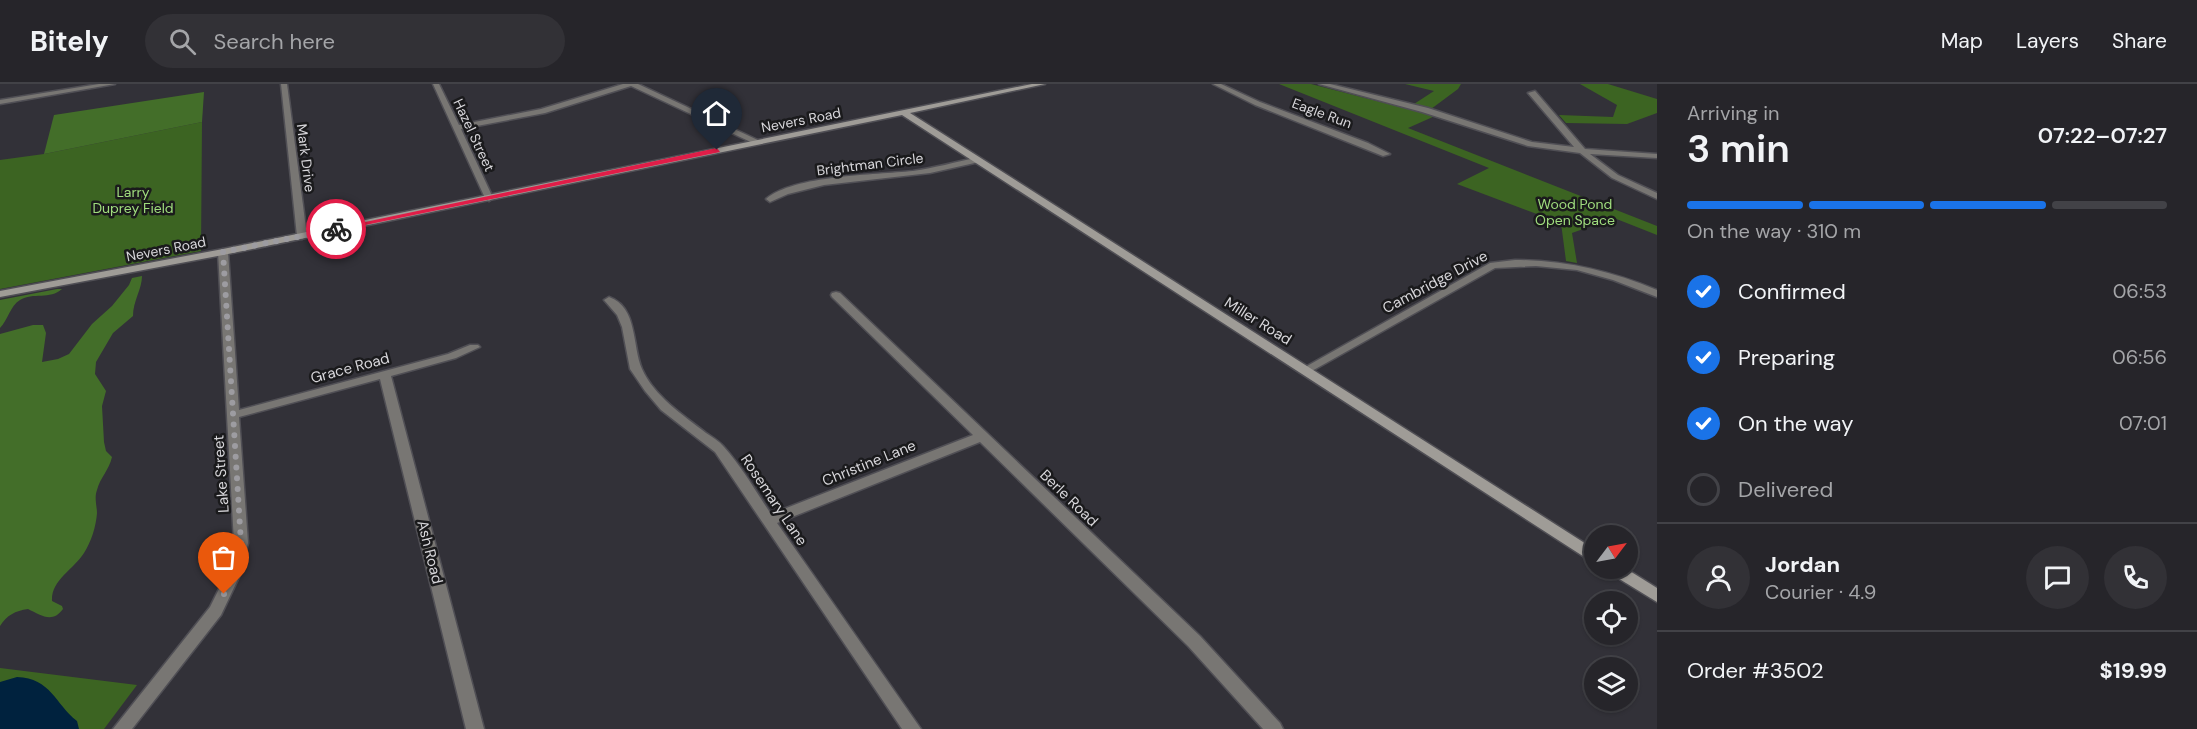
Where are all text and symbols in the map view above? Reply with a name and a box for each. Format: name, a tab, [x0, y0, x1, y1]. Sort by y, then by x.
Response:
search box	[145, 14, 565, 68]
text: Bitely	[30, 23, 109, 60]
icon: search	[166, 25, 199, 58]
text: Search here	[214, 27, 335, 56]
text: Map	[1941, 27, 1983, 55]
text: Layers	[2016, 27, 2079, 55]
text: Share	[2112, 27, 2167, 55]
pin	[691, 88, 742, 150]
street label: Eagle Run	[1290, 94, 1354, 132]
street label: Hazel Street	[449, 96, 499, 174]
icon: home	[700, 97, 733, 130]
text: Arriving in	[1687, 100, 1779, 126]
street label: Nevers Road	[760, 103, 842, 137]
text: 07:22–07:27	[2038, 121, 2167, 150]
street label: Mark Drive	[293, 123, 319, 193]
text: 3 min	[1687, 123, 1790, 174]
street label: Brightman Circle	[816, 149, 925, 179]
park label: Larry Duprey Field	[92, 183, 174, 217]
park label: Wood Pond Open Space	[1535, 195, 1615, 229]
courier	[306, 199, 366, 259]
icon: bike	[320, 213, 353, 246]
text: On the way · 310 m	[1687, 218, 1861, 244]
street label: Nevers Road	[125, 232, 207, 266]
street label: Cambridge Drive	[1379, 246, 1491, 318]
icon: check	[1687, 275, 1720, 308]
text: Confirmed	[1738, 277, 1846, 306]
text: 06:53	[2113, 278, 2167, 304]
street label: Miller Road	[1221, 292, 1295, 350]
icon: check	[1687, 341, 1720, 374]
text: Preparing	[1738, 343, 1835, 372]
text: 06:56	[2112, 344, 2167, 370]
street label: Grace Road	[308, 348, 392, 388]
icon: check	[1687, 407, 1720, 440]
text: On the way	[1738, 409, 1853, 438]
text: 07:01	[2119, 410, 2167, 436]
street label: Lake Street	[208, 434, 234, 514]
street label: Christine Lane	[819, 435, 919, 491]
street label: Rosemary Lane	[736, 450, 812, 550]
street label: Berle Road	[1035, 465, 1103, 531]
text: Delivered	[1738, 475, 1833, 504]
street label: Ash Road	[412, 518, 448, 586]
north arrow	[1584, 525, 1638, 579]
map controls	[1584, 525, 1638, 711]
pin	[198, 532, 249, 594]
icon: bag	[207, 541, 240, 574]
button: person	[1687, 546, 1750, 609]
button: chat	[2026, 546, 2089, 609]
button: phone	[2104, 546, 2167, 609]
text: Jordan	[1765, 550, 1840, 579]
text: Courier · 4.9	[1765, 579, 1876, 605]
button: locate	[1584, 591, 1638, 645]
text: Order #3502	[1687, 656, 1824, 685]
text: $19.99	[2100, 656, 2167, 685]
button: layers	[1584, 657, 1638, 711]

